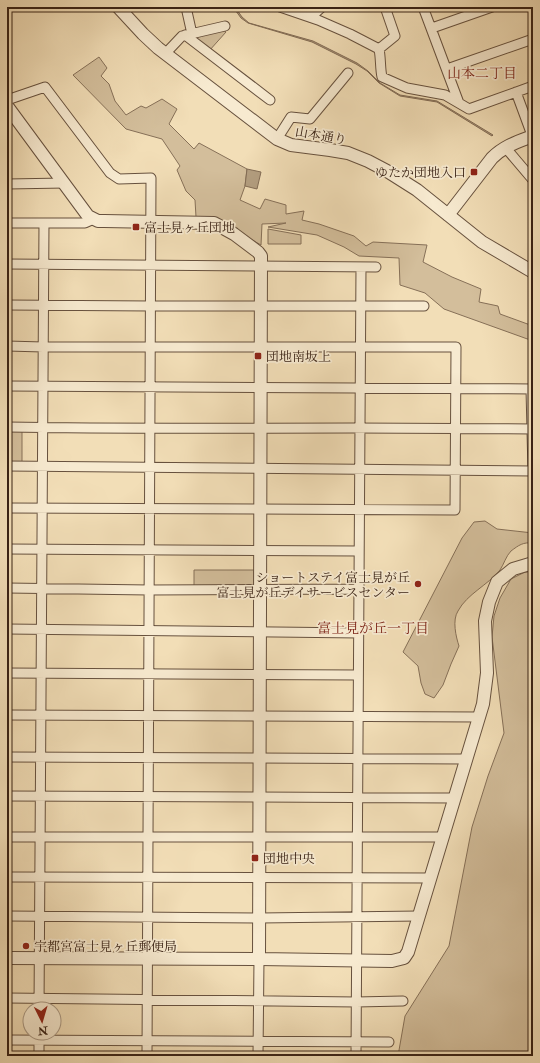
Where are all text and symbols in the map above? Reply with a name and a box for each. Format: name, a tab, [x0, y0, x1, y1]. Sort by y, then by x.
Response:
district label: 山本二丁目	[447, 65, 517, 82]
street label: 山本通り	[294, 124, 348, 148]
place label: ゆたか団地入口	[375, 165, 466, 181]
marker: ゆたか団地入口	[469, 167, 479, 177]
place label: 富士見ヶ丘団地	[144, 220, 235, 236]
marker: 富士見ヶ丘団地	[131, 222, 141, 232]
place label: 団地南坂上	[266, 349, 331, 365]
marker: 団地南坂上	[253, 351, 263, 361]
place label: ショートステイ富士見が丘 富士見が丘デイサービスセンター	[216, 570, 410, 601]
marker: ショートステイ富士見が丘 富士見が丘デイサービスセンター	[413, 579, 423, 589]
district label: 富士見が丘一丁目	[317, 620, 429, 637]
place label: 団地中央	[263, 851, 315, 867]
marker: 団地中央	[250, 853, 260, 863]
place label: 宇都宮富士見ヶ丘郵便局	[34, 939, 177, 955]
marker: 宇都宮富士見ヶ丘郵便局	[21, 941, 31, 951]
north arrow	[22, 1001, 62, 1041]
text: N	[36, 1023, 49, 1037]

